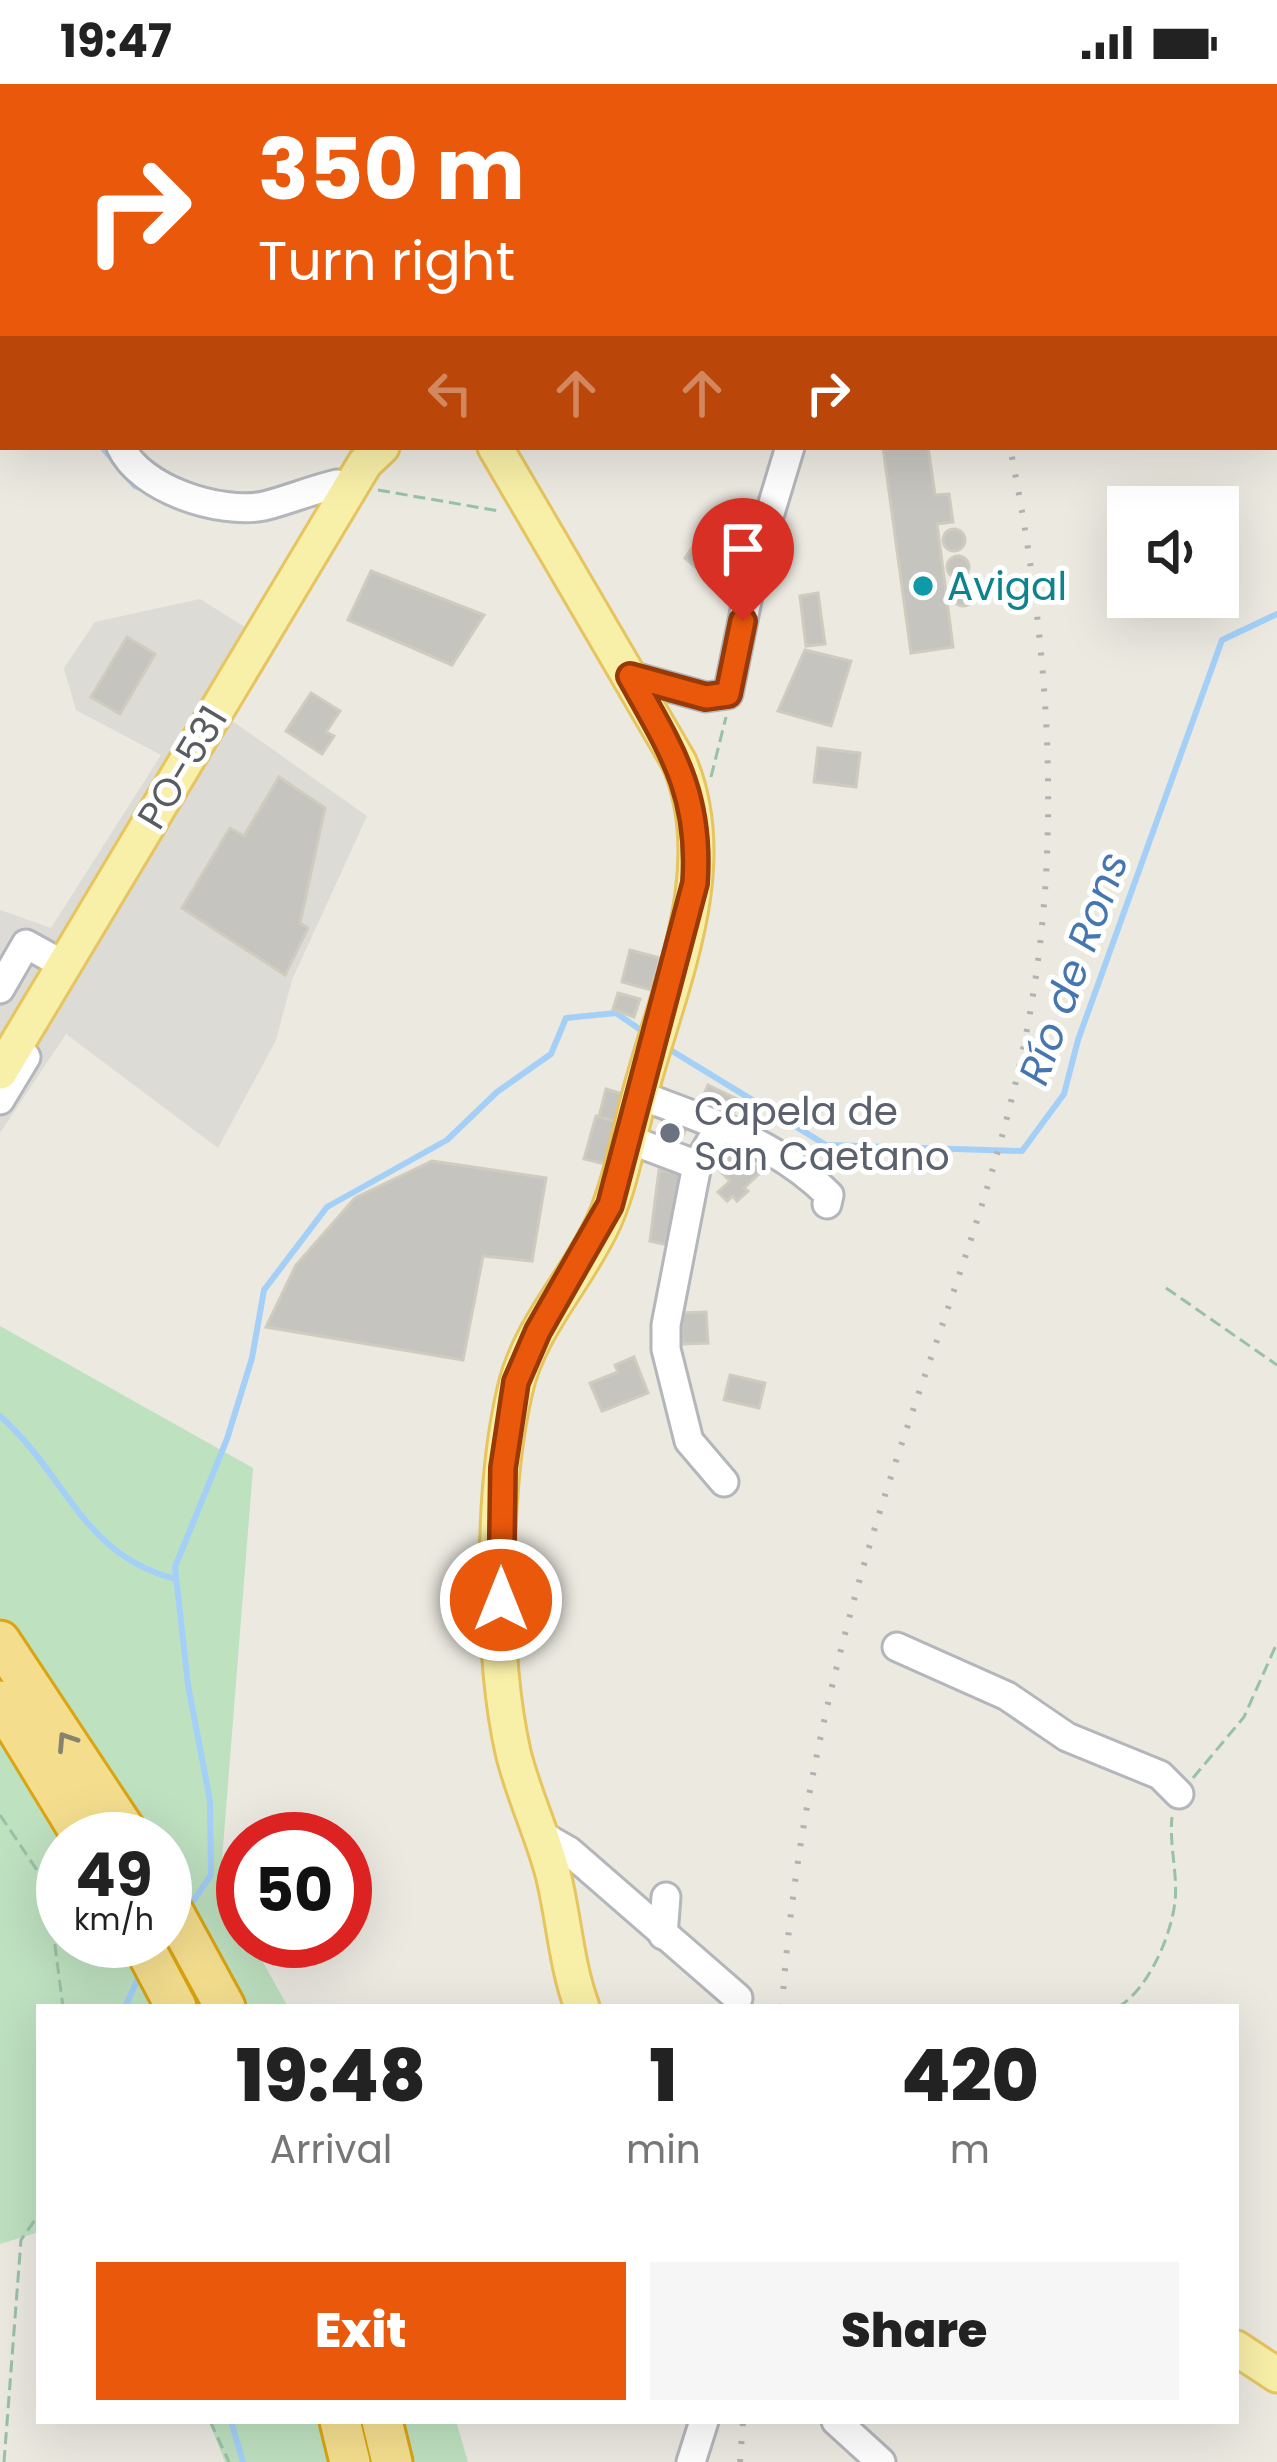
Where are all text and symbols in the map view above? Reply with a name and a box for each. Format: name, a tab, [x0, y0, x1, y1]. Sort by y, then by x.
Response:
text: 19:47	[60, 10, 172, 73]
text: 350 m	[258, 111, 525, 228]
icon: right	[60, 132, 216, 288]
text: Turn right	[258, 223, 515, 299]
icon: left	[417, 360, 483, 426]
icon: ahead	[543, 360, 609, 426]
icon: ahead	[669, 360, 735, 426]
icon: right	[795, 360, 861, 426]
map controls	[1107, 486, 1239, 618]
button: sound	[1107, 486, 1239, 618]
pin	[692, 498, 794, 621]
icon: arrive	[710, 516, 776, 582]
place label: Avigal	[947, 559, 1067, 614]
marker: Avigal	[910, 573, 936, 599]
street label: PO-531	[124, 695, 241, 839]
water label: Río de Rons	[1004, 844, 1143, 1093]
place label: Capela de San Caetano	[694, 1084, 950, 1184]
marker: Capela de San Caetano	[657, 1120, 683, 1146]
position arrow	[438, 1537, 564, 1663]
one-way arrow	[59, 1733, 81, 1755]
speed limit sign: 50	[216, 1812, 372, 1968]
text: 49	[75, 1833, 153, 1917]
text: km/h	[74, 1898, 154, 1941]
text: 19:48	[236, 2025, 426, 2126]
text: 1	[650, 2025, 677, 2126]
text: 420	[901, 2025, 1039, 2126]
text: Arrival	[270, 2122, 392, 2177]
text: min	[626, 2122, 701, 2177]
text: m	[950, 2122, 990, 2177]
button: Exit	[96, 2262, 626, 2400]
button: Share	[650, 2262, 1179, 2400]

